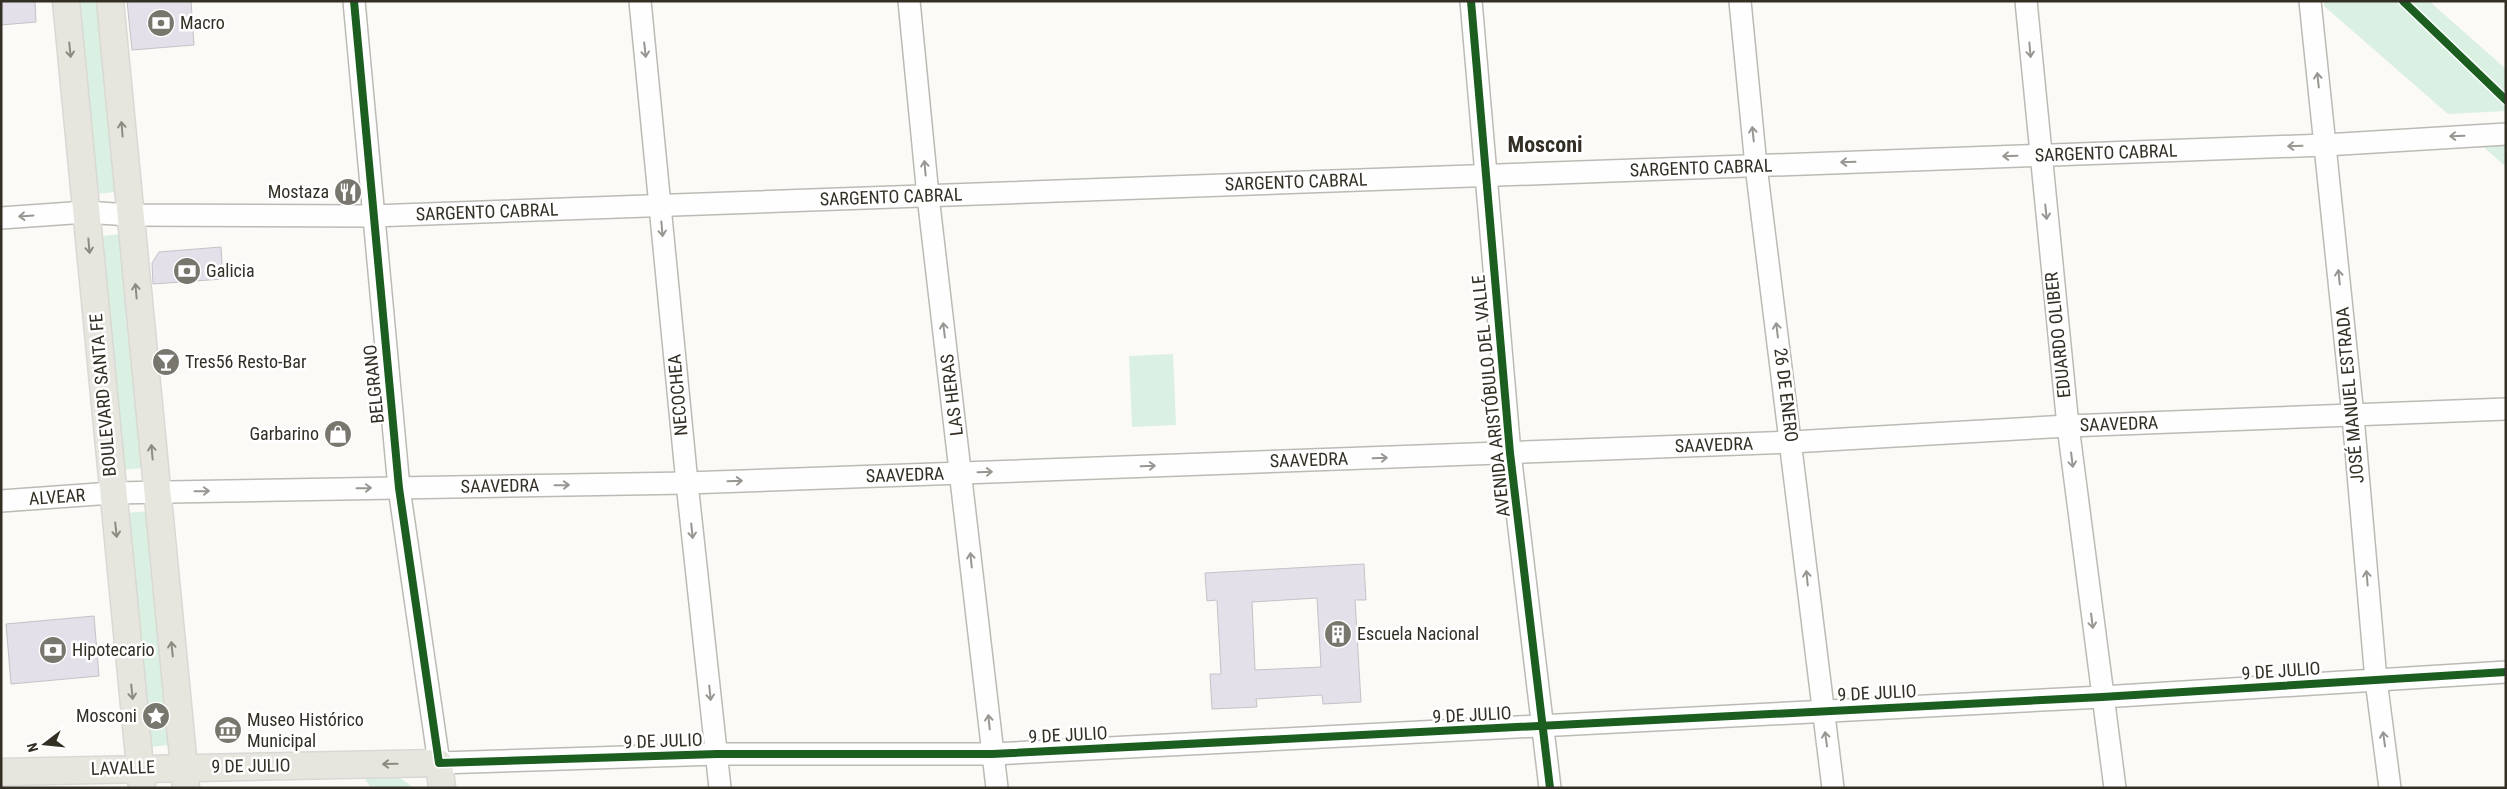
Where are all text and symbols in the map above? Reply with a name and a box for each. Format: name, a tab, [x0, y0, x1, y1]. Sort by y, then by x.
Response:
bank icon: Macro	[146, 8, 176, 38]
place label: Macro	[180, 12, 225, 33]
one-way arrow	[66, 41, 75, 57]
one-way arrow	[640, 41, 650, 57]
one-way arrow	[2025, 41, 2035, 57]
one-way arrow	[2313, 73, 2323, 89]
one-way arrow	[117, 121, 126, 137]
one-way arrow	[1748, 126, 1758, 142]
district label: Mosconi	[1507, 132, 1583, 157]
one-way arrow	[2449, 132, 2465, 141]
street label: SARGENTO CABRAL	[2034, 140, 2178, 165]
one-way arrow	[2287, 141, 2303, 150]
one-way arrow	[2002, 152, 2018, 161]
street label: SARGENTO CABRAL	[1629, 155, 1773, 180]
one-way arrow	[1840, 158, 1856, 167]
one-way arrow	[920, 160, 930, 176]
street label: SARGENTO CABRAL	[1224, 169, 1368, 194]
restaurant icon: Mostaza	[333, 177, 363, 207]
place label: Mostaza	[268, 181, 329, 202]
street label: SARGENTO CABRAL	[819, 184, 963, 209]
street label: SARGENTO CABRAL	[415, 199, 559, 224]
one-way arrow	[2041, 203, 2051, 219]
one-way arrow	[19, 212, 35, 221]
one-way arrow	[657, 221, 667, 237]
one-way arrow	[85, 238, 94, 254]
bank icon: Galicia	[172, 256, 202, 286]
place label: Galicia	[206, 260, 255, 281]
one-way arrow	[2334, 269, 2344, 285]
street label: EDUARDO OLIBER	[2040, 271, 2075, 399]
street label: AVENIDA ARISTÓBULO DEL VALLE	[1467, 274, 1514, 518]
one-way arrow	[132, 283, 141, 299]
street label: JOSÉ MANUEL ESTRADA	[2331, 305, 2368, 484]
street label: BOULEVARD SANTA FE	[85, 313, 120, 477]
one-way arrow	[939, 322, 949, 338]
one-way arrow	[1772, 322, 1782, 338]
street label: BELGRANO	[359, 344, 388, 425]
bar icon: Tres56 Resto-Bar	[151, 347, 181, 377]
street label: 26 DE ENERO	[1770, 347, 1803, 443]
place label: Tres56 Resto-Bar	[185, 351, 307, 372]
street label: NECOCHEA	[663, 353, 692, 437]
street label: LAS HERAS	[936, 353, 967, 437]
street label: SAAVEDRA	[2079, 412, 2159, 435]
shop icon: Garbarino	[323, 419, 353, 449]
place label: Garbarino	[249, 423, 319, 444]
street label: SAAVEDRA	[1674, 433, 1754, 456]
one-way arrow	[147, 445, 157, 461]
street label: SAAVEDRA	[1269, 448, 1349, 471]
one-way arrow	[2067, 452, 2077, 468]
one-way arrow	[1372, 453, 1388, 463]
one-way arrow	[1139, 462, 1155, 471]
street label: SAAVEDRA	[865, 463, 945, 486]
one-way arrow	[977, 468, 993, 477]
street label: SAAVEDRA	[461, 474, 540, 497]
one-way arrow	[727, 476, 743, 486]
one-way arrow	[553, 480, 569, 490]
one-way arrow	[356, 483, 372, 493]
street label: ALVEAR	[28, 484, 86, 509]
one-way arrow	[193, 486, 209, 496]
one-way arrow	[111, 522, 121, 538]
one-way arrow	[687, 523, 697, 539]
one-way arrow	[966, 553, 976, 569]
one-way arrow	[1802, 570, 1812, 586]
one-way arrow	[2362, 570, 2372, 586]
one-way arrow	[2088, 613, 2098, 629]
building icon: Escuela Nacional	[1323, 619, 1353, 649]
place label: Escuela Nacional	[1357, 623, 1479, 644]
bank icon: Hipotecario	[38, 635, 68, 665]
place label: Hipotecario	[72, 639, 155, 660]
one-way arrow	[167, 641, 177, 657]
street label: 9 DE JULIO	[2241, 657, 2321, 684]
street label: 9 DE JULIO	[1837, 680, 1917, 705]
one-way arrow	[127, 683, 137, 699]
one-way arrow	[705, 684, 715, 700]
place icon: Mosconi	[141, 701, 171, 731]
street label: 9 DE JULIO	[1432, 702, 1512, 727]
place label: Mosconi	[76, 705, 137, 726]
place label: Museo Histórico Municipal	[247, 709, 364, 751]
one-way arrow	[984, 714, 994, 730]
museum icon: Museo Histórico Municipal	[213, 715, 243, 745]
north arrow	[20, 719, 70, 769]
street label: 9 DE JULIO	[1028, 722, 1108, 747]
street label: 9 DE JULIO	[623, 729, 703, 752]
one-way arrow	[1821, 732, 1831, 748]
one-way arrow	[2379, 732, 2389, 748]
text: N	[24, 741, 41, 754]
street label: 9 DE JULIO	[211, 754, 291, 777]
street label: LAVALLE	[91, 756, 155, 779]
one-way arrow	[383, 759, 399, 769]

